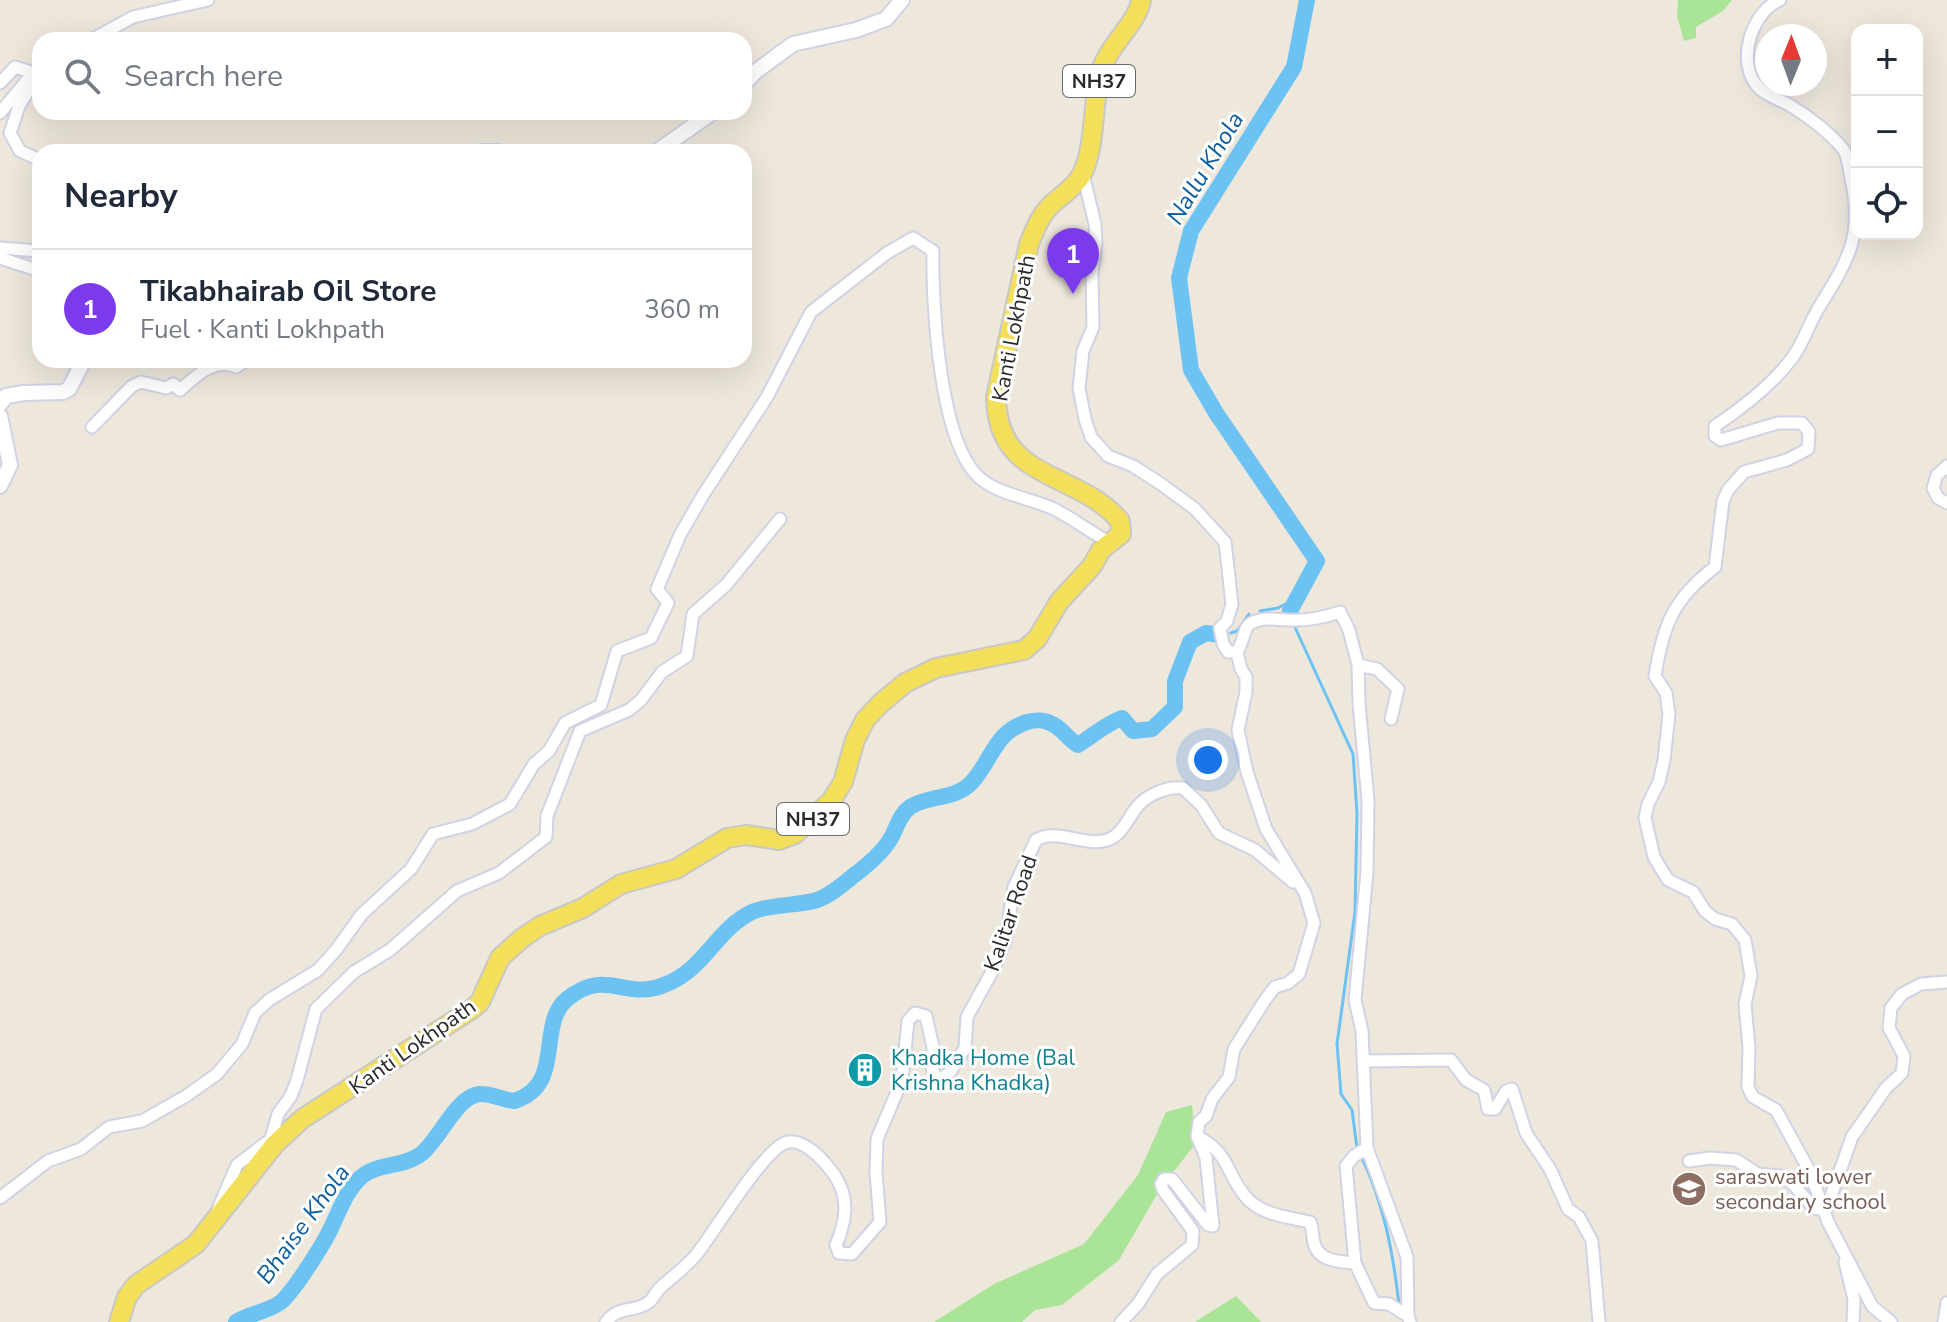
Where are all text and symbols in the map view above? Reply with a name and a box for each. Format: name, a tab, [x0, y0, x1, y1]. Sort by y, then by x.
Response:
north arrow	[1755, 24, 1827, 96]
map controls	[1851, 24, 1923, 240]
button: +	[1851, 24, 1923, 96]
search box	[32, 32, 752, 120]
icon: search	[60, 54, 104, 98]
text: Search here	[124, 56, 283, 97]
road number: NH37	[1063, 65, 1135, 97]
button: −	[1851, 96, 1923, 168]
water label: Nallu Khola	[1159, 106, 1251, 230]
button: locate	[1851, 168, 1923, 240]
text: Nearby	[64, 173, 178, 219]
pin: 1	[1047, 228, 1099, 294]
street label: Kanti Lokhpath	[985, 252, 1043, 404]
text: Tikabhairab Oil Store	[140, 271, 436, 312]
text: 1	[82, 292, 98, 327]
text: 360 m	[644, 292, 720, 327]
text: Fuel · Kanti Lokhpath	[140, 312, 385, 347]
your location	[1188, 740, 1228, 780]
road number: NH37	[777, 803, 849, 835]
street label: Kalitar Road	[977, 851, 1045, 975]
street label: Kanti Lokhpath	[343, 992, 482, 1102]
place label: Khadka Home (Bal Krishna Khadka)	[891, 1043, 1076, 1098]
building icon: Khadka Home (Bal Krishna Khadka)	[846, 1051, 884, 1089]
water label: Bhaise Khola	[249, 1158, 357, 1290]
place label: saraswati lower secondary school	[1715, 1162, 1887, 1217]
school or university icon: saraswati lower secondary school	[1670, 1170, 1708, 1208]

